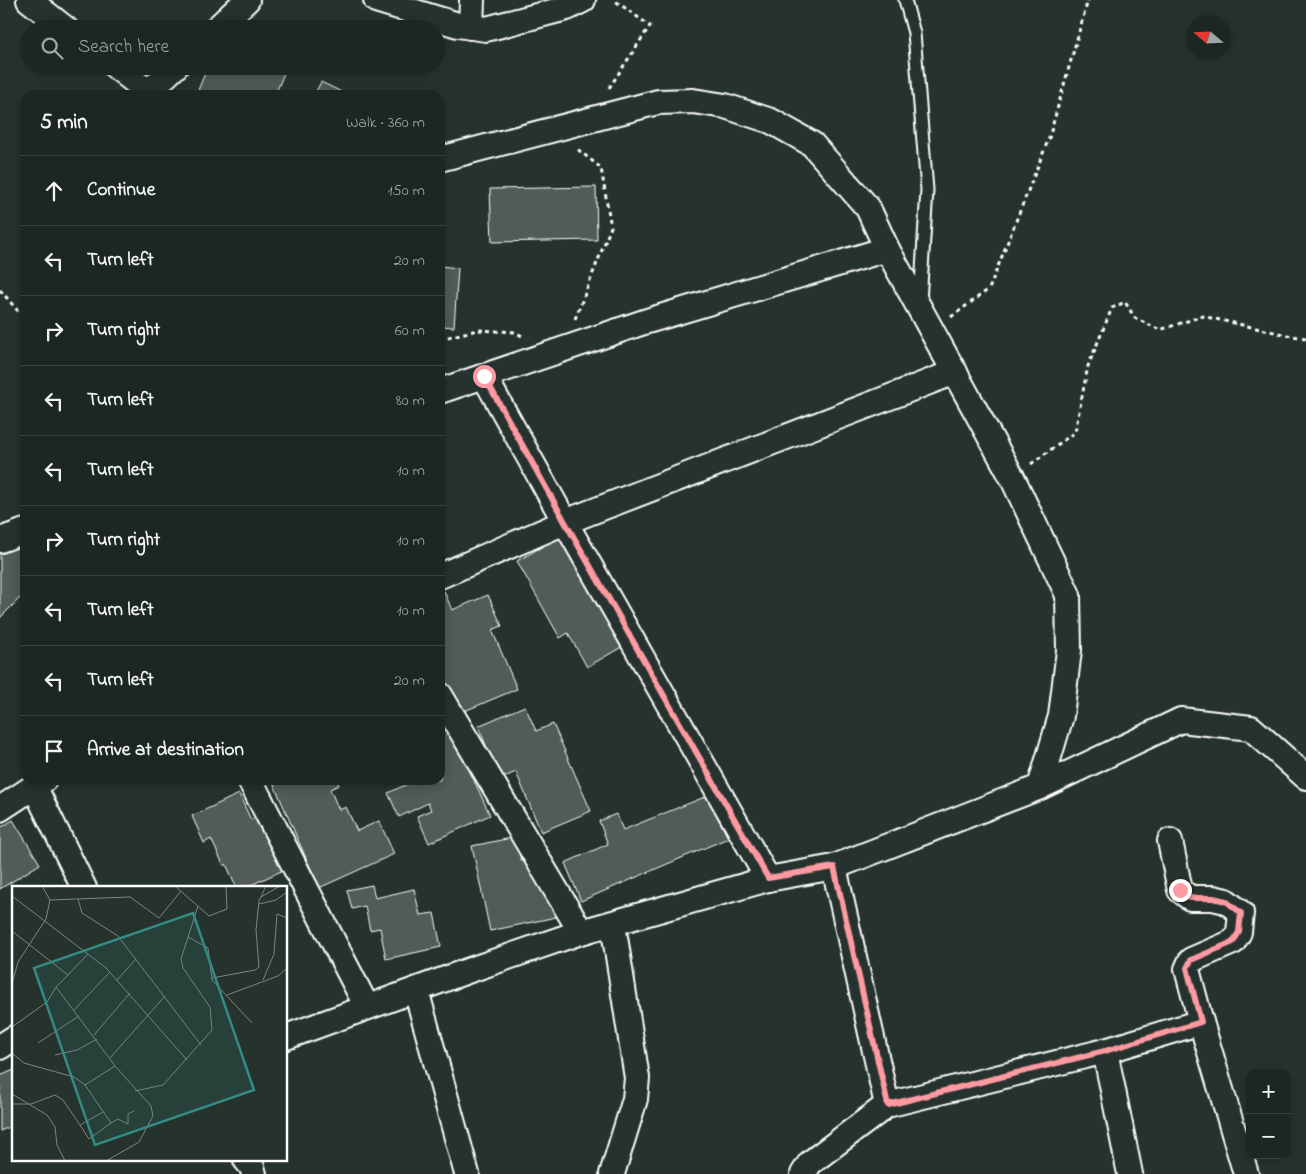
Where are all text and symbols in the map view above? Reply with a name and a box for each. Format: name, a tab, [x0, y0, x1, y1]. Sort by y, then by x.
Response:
north arrow	[1186, 15, 1231, 60]
search box	[20, 20, 445, 75]
icon: search	[38, 34, 66, 62]
text: Search here	[78, 34, 169, 61]
text: 5 min	[40, 108, 88, 138]
text: Walk · 360 m	[346, 111, 425, 135]
icon: ahead	[40, 177, 68, 205]
text: Continue	[87, 177, 155, 204]
text: 150 m	[387, 179, 425, 203]
icon: left	[40, 247, 68, 275]
text: Turn left	[87, 247, 154, 274]
text: 20 m	[394, 249, 425, 273]
icon: right	[40, 317, 68, 345]
text: Turn right	[87, 317, 160, 344]
text: 60 m	[395, 319, 425, 343]
route start	[473, 365, 496, 388]
icon: left	[40, 387, 68, 415]
text: Turn left	[87, 387, 154, 414]
text: 80 m	[396, 389, 425, 413]
icon: left	[40, 457, 68, 485]
text: Turn left	[87, 457, 154, 484]
text: 10 m	[397, 459, 425, 483]
icon: right	[40, 527, 68, 555]
text: Turn right	[87, 527, 160, 554]
text: 10 m	[397, 529, 425, 553]
icon: left	[40, 597, 68, 625]
text: Turn left	[87, 597, 154, 624]
text: 10 m	[397, 599, 425, 623]
icon: left	[40, 667, 68, 695]
text: Turn left	[87, 667, 154, 694]
text: 20 m	[394, 669, 425, 693]
icon: arrive	[40, 737, 68, 765]
text: Arrive at destination	[87, 737, 244, 764]
route end	[1169, 879, 1192, 902]
inset map	[12, 886, 288, 1162]
map controls	[1246, 1069, 1291, 1159]
button: +	[1246, 1069, 1291, 1114]
button: −	[1246, 1114, 1291, 1159]

